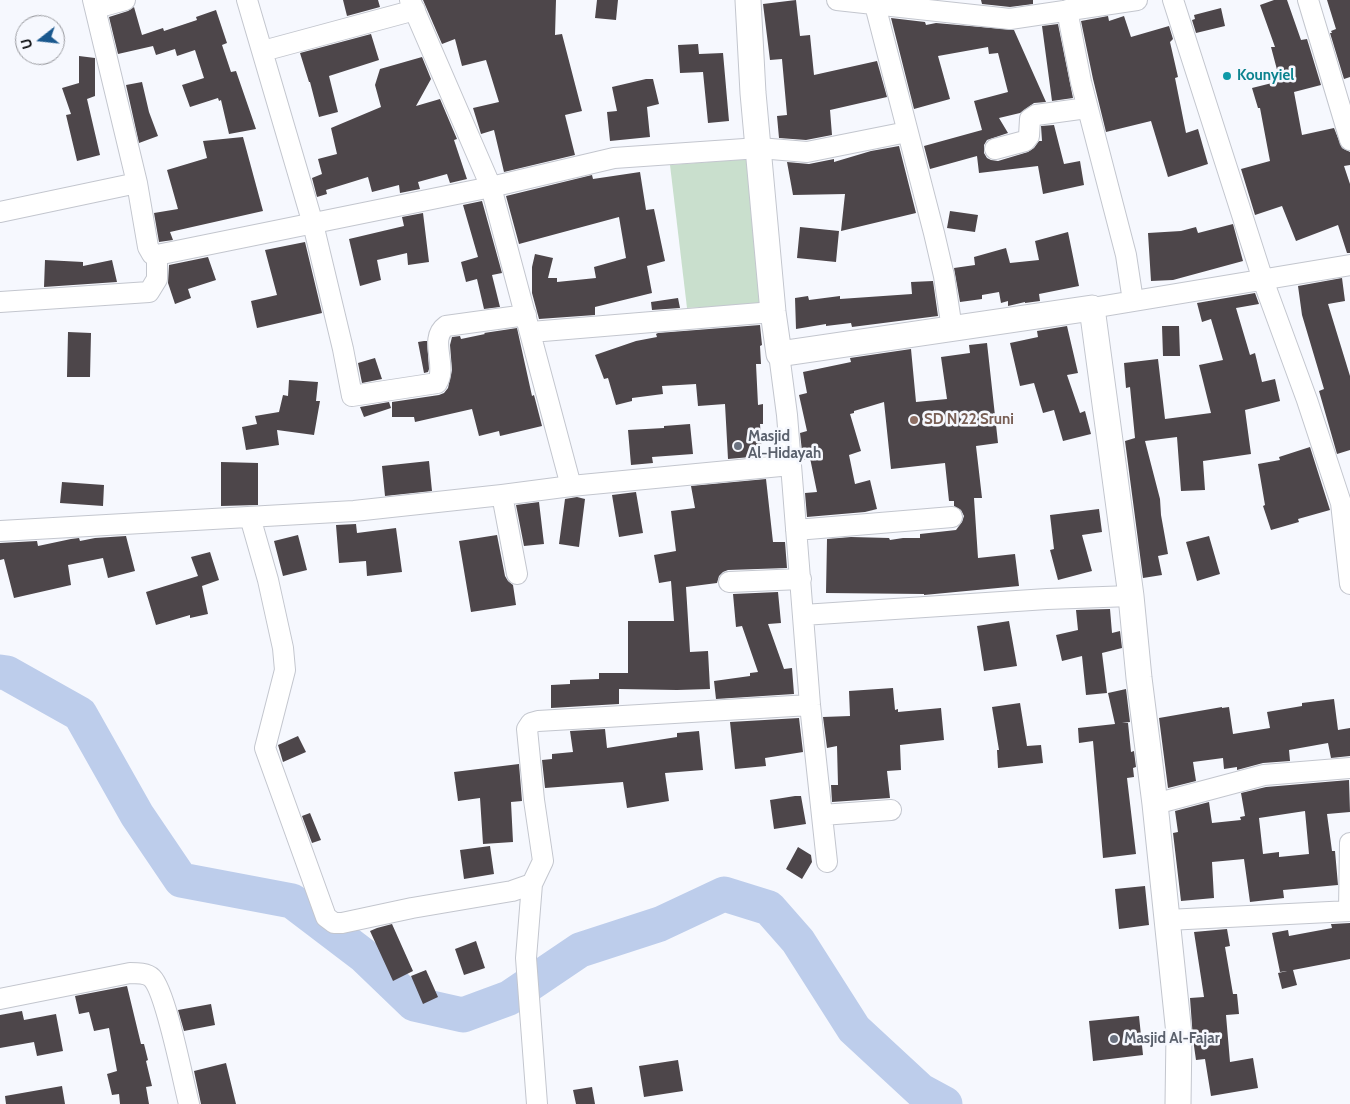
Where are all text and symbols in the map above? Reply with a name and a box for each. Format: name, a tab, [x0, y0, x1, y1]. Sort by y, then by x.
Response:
north arrow	[15, 15, 65, 65]
text: U	[17, 37, 37, 51]
place label: Kounyiel	[1237, 67, 1294, 85]
marker: Kounyiel	[1221, 70, 1233, 82]
place label: SD N 22 Sruni	[924, 411, 1014, 429]
marker: SD N 22 Sruni	[908, 414, 920, 426]
place label: Masjid Al-Hidayah	[748, 428, 821, 463]
marker: Masjid Al-Hidayah	[732, 440, 744, 452]
place label: Masjid Al-Fajar	[1124, 1030, 1220, 1048]
marker: Masjid Al-Fajar	[1108, 1033, 1120, 1045]

